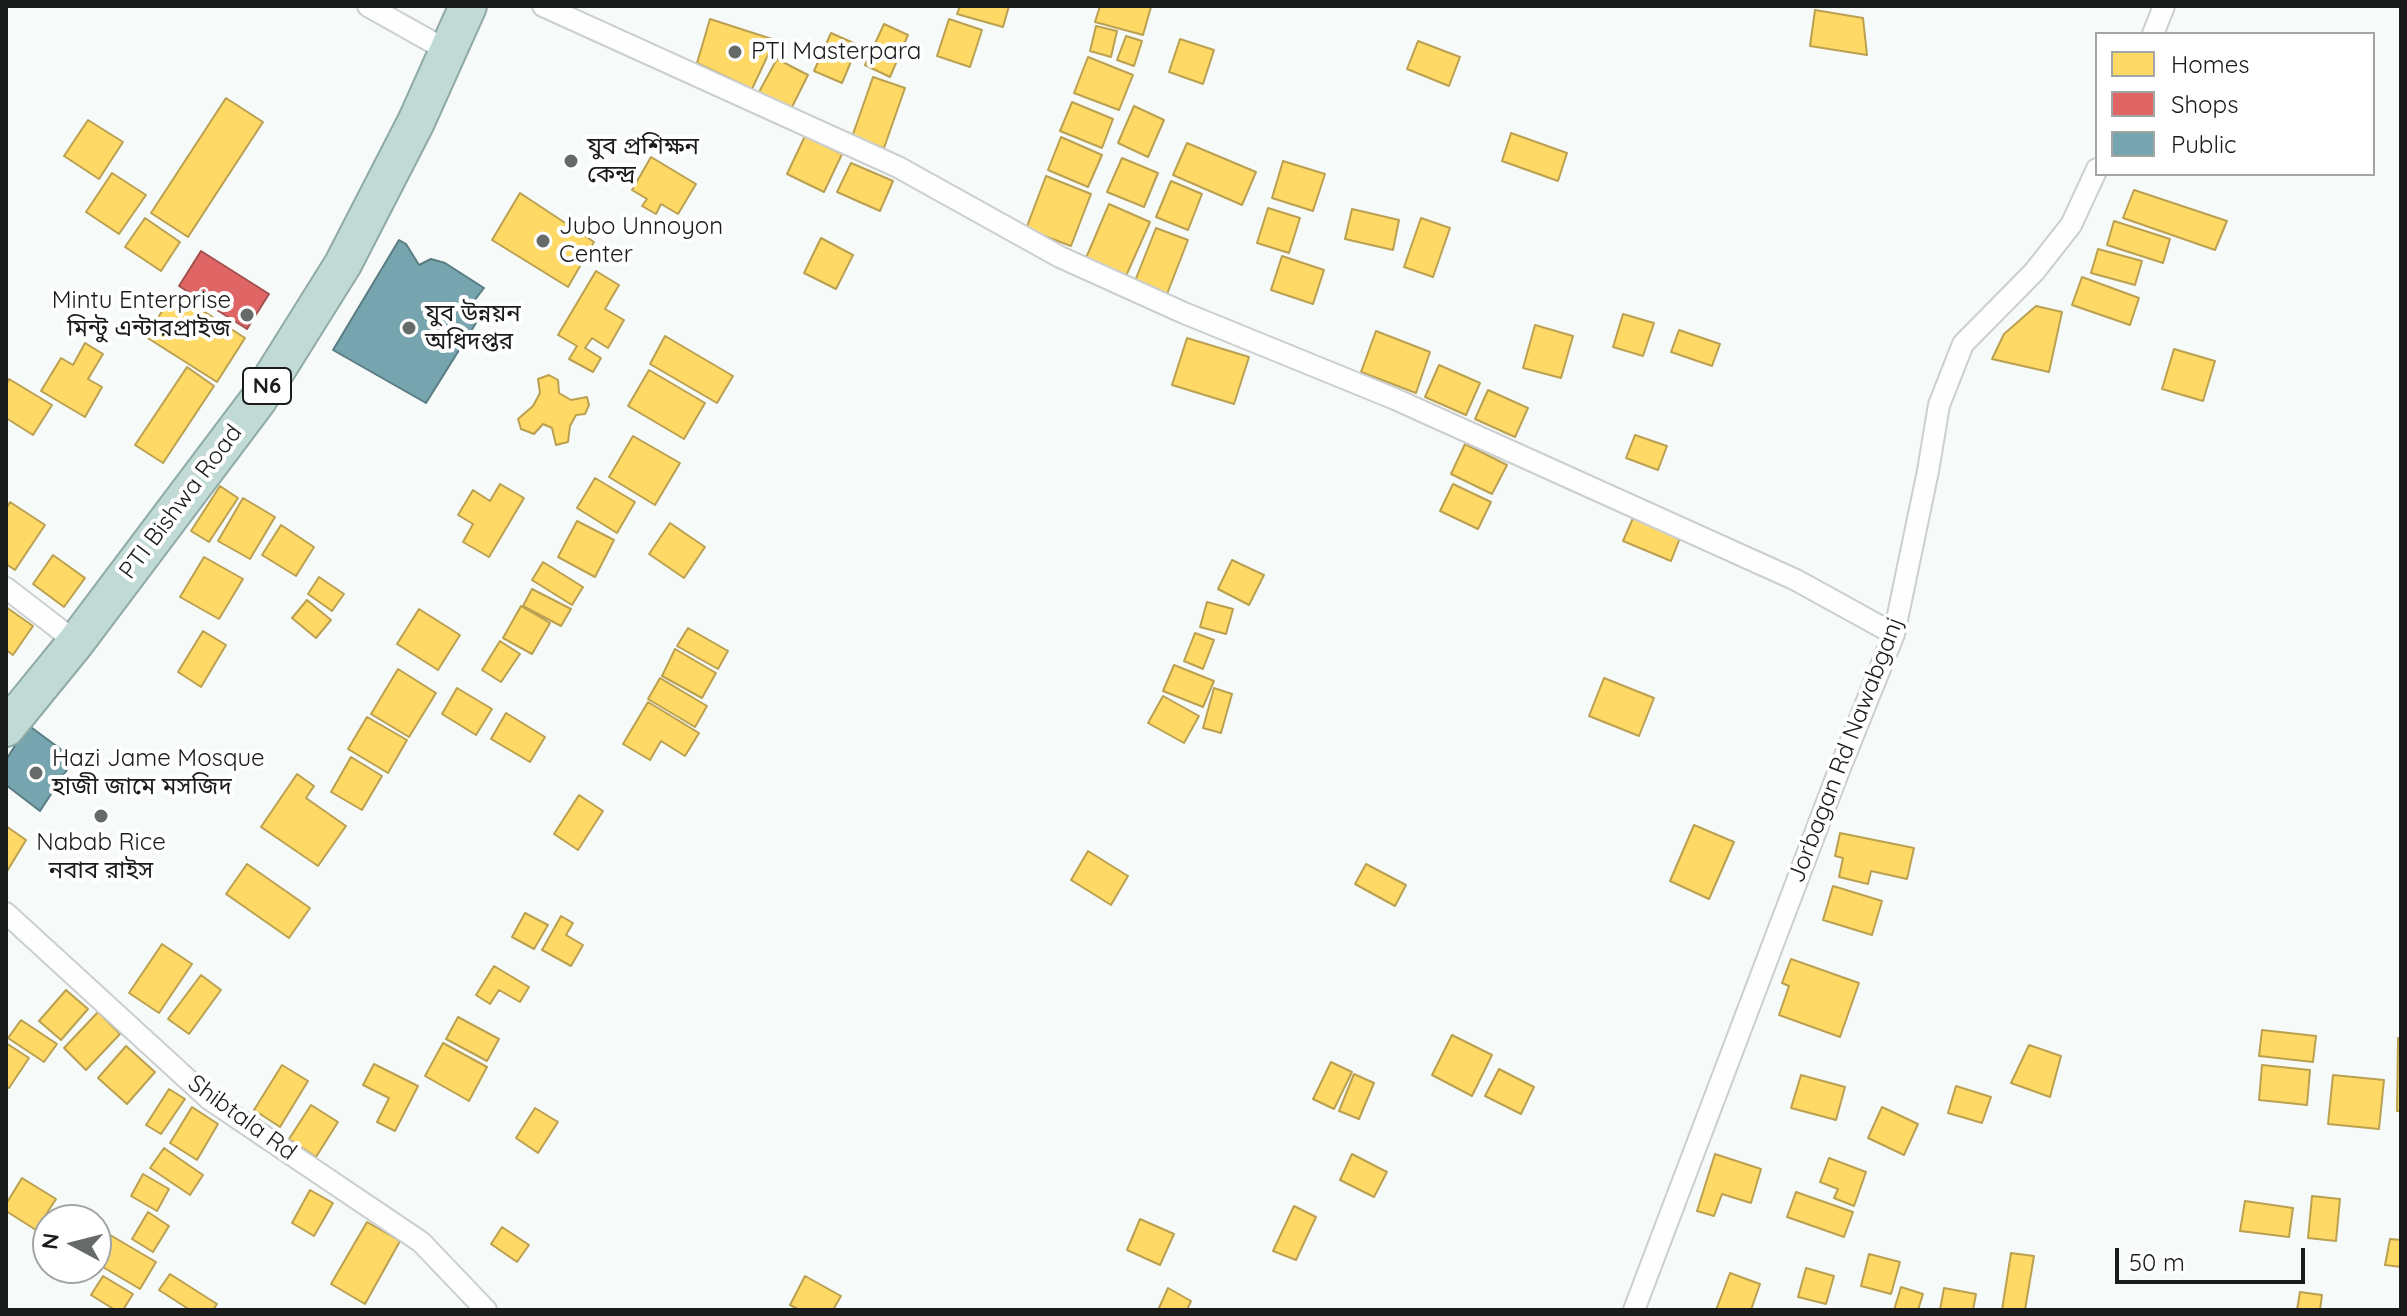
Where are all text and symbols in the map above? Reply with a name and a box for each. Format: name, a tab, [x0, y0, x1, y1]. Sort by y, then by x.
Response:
legend	[2095, 32, 2375, 176]
place label: PTI Masterpara	[751, 38, 921, 66]
marker: PTI Masterpara	[726, 43, 744, 61]
text: Homes	[2171, 49, 2249, 79]
text: Shops	[2171, 89, 2238, 119]
text: Public	[2171, 129, 2236, 159]
place label: যুব প্রশিক্ষন কেন্দ্র	[587, 133, 699, 189]
marker: যুব প্রশিক্ষন কেন্দ্র	[562, 152, 580, 170]
place label: Jubo Unnoyon Center	[559, 213, 723, 269]
marker: Jubo Unnoyon Center	[534, 232, 552, 250]
place label: Mintu Enterprise মিন্টু এন্টারপ্রাইজ	[52, 287, 231, 343]
place label: যুব উন্নয়ন অধিদপ্তর	[425, 300, 521, 356]
marker: Mintu Enterprise মিন্টু এন্টারপ্রাইজ	[238, 306, 256, 324]
marker: যুব উন্নয়ন অধিদপ্তর	[400, 319, 418, 337]
road number: N6	[243, 368, 291, 404]
street label: PTI Bishwa Road	[114, 419, 248, 585]
street label: Jorbagan Rd Nawabganj	[1782, 613, 1910, 887]
place label: Hazi Jame Mosque হাজী জামে মসজিদ	[52, 745, 265, 801]
marker: Hazi Jame Mosque হাজী জামে মসজিদ	[27, 764, 45, 782]
marker: Nabab Rice নবাব রাইস	[92, 807, 110, 825]
place label: Nabab Rice নবাব রাইস	[36, 829, 166, 885]
street label: Shibtala Rd	[182, 1069, 302, 1167]
north arrow	[32, 1204, 112, 1284]
text: N	[35, 1232, 65, 1251]
scale bar	[2119, 1232, 2309, 1282]
text: 50 m	[2129, 1247, 2185, 1277]

